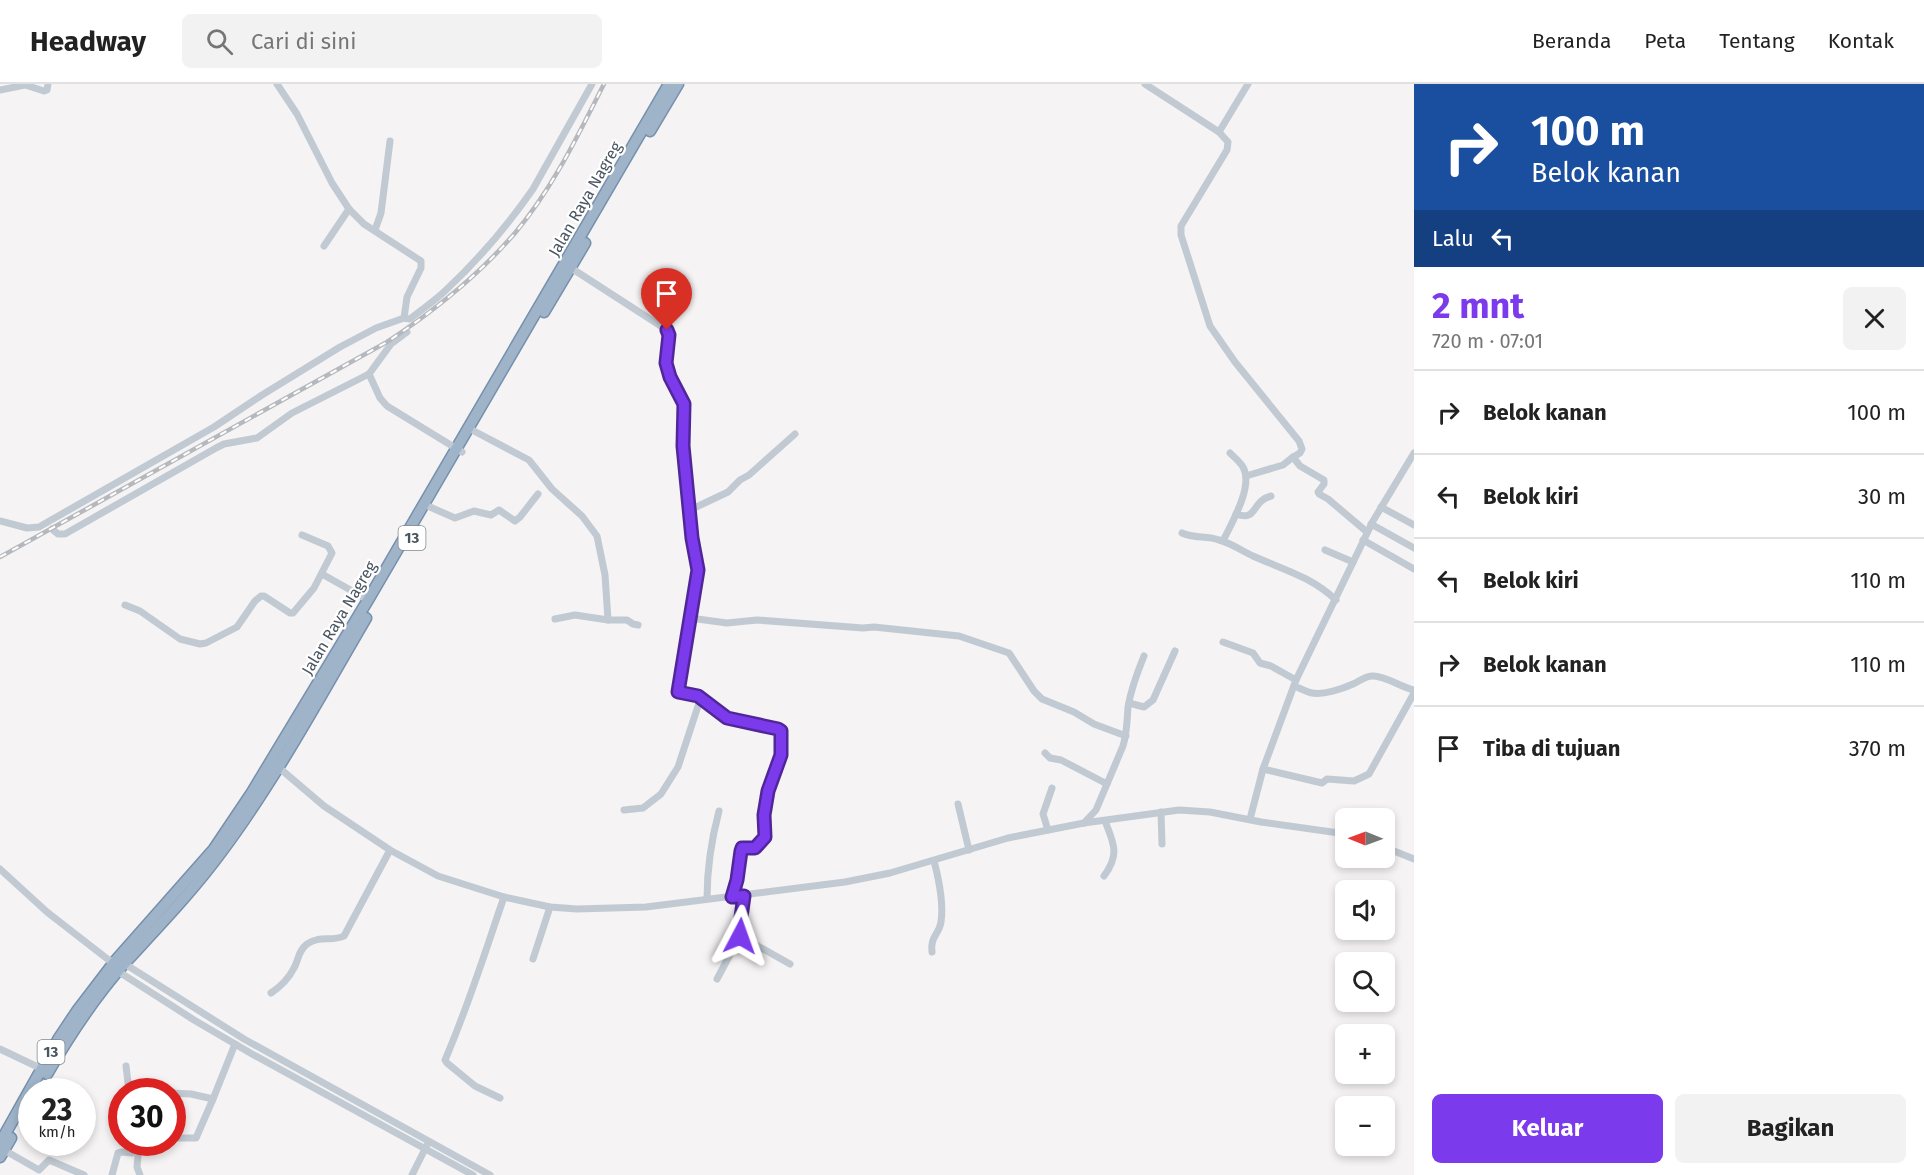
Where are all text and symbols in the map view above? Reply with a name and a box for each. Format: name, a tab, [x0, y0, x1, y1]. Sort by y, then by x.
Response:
search box	[182, 14, 602, 68]
text: Headway	[30, 25, 146, 58]
icon: search	[203, 25, 236, 58]
text: Cari di sini	[251, 28, 356, 55]
text: Beranda	[1532, 28, 1611, 54]
text: Peta	[1644, 28, 1686, 54]
text: Tentang	[1719, 28, 1795, 54]
text: Kontak	[1828, 28, 1894, 54]
text: 100 m	[1531, 106, 1645, 156]
icon: right	[1432, 108, 1510, 186]
street label: Jalan Raya Nagreg	[544, 138, 626, 260]
text: Belok kanan	[1531, 157, 1681, 189]
icon: left	[1486, 222, 1519, 255]
text: Lalu	[1432, 225, 1474, 252]
pin	[641, 268, 692, 330]
icon: arrive	[650, 277, 683, 310]
text: 2 mnt	[1432, 284, 1524, 328]
button: close	[1843, 287, 1906, 350]
text: 720 m · 07:01	[1432, 329, 1543, 353]
icon: right	[1432, 396, 1465, 429]
text: Belok kanan	[1483, 399, 1607, 426]
text: 100 m	[1847, 399, 1906, 426]
icon: left	[1432, 480, 1465, 513]
text: Belok kiri	[1483, 483, 1579, 510]
text: 30 m	[1858, 483, 1906, 510]
road number: 13	[398, 526, 426, 550]
street label: Jalan Raya Nagreg	[298, 557, 381, 678]
icon: left	[1432, 564, 1465, 597]
text: Belok kiri	[1483, 567, 1579, 594]
text: 110 m	[1850, 567, 1906, 594]
icon: right	[1432, 648, 1465, 681]
text: Belok kanan	[1483, 651, 1607, 678]
text: 110 m	[1850, 651, 1906, 678]
icon: arrive	[1432, 732, 1465, 765]
text: Tiba di tujuan	[1483, 735, 1620, 762]
text: 370 m	[1849, 735, 1906, 762]
north arrow	[1335, 808, 1395, 868]
map controls	[1335, 808, 1395, 1156]
button: sound	[1335, 880, 1395, 940]
position arrow	[708, 904, 772, 968]
button: search	[1335, 952, 1395, 1012]
button: +	[1335, 1024, 1395, 1084]
road number: 13	[38, 1040, 64, 1064]
speed limit sign: 30	[108, 1078, 186, 1156]
text: 23	[42, 1092, 72, 1128]
button: Keluar	[1432, 1094, 1663, 1163]
button: Bagikan	[1675, 1094, 1906, 1163]
button: −	[1335, 1096, 1395, 1156]
text: km/h	[38, 1123, 76, 1141]

